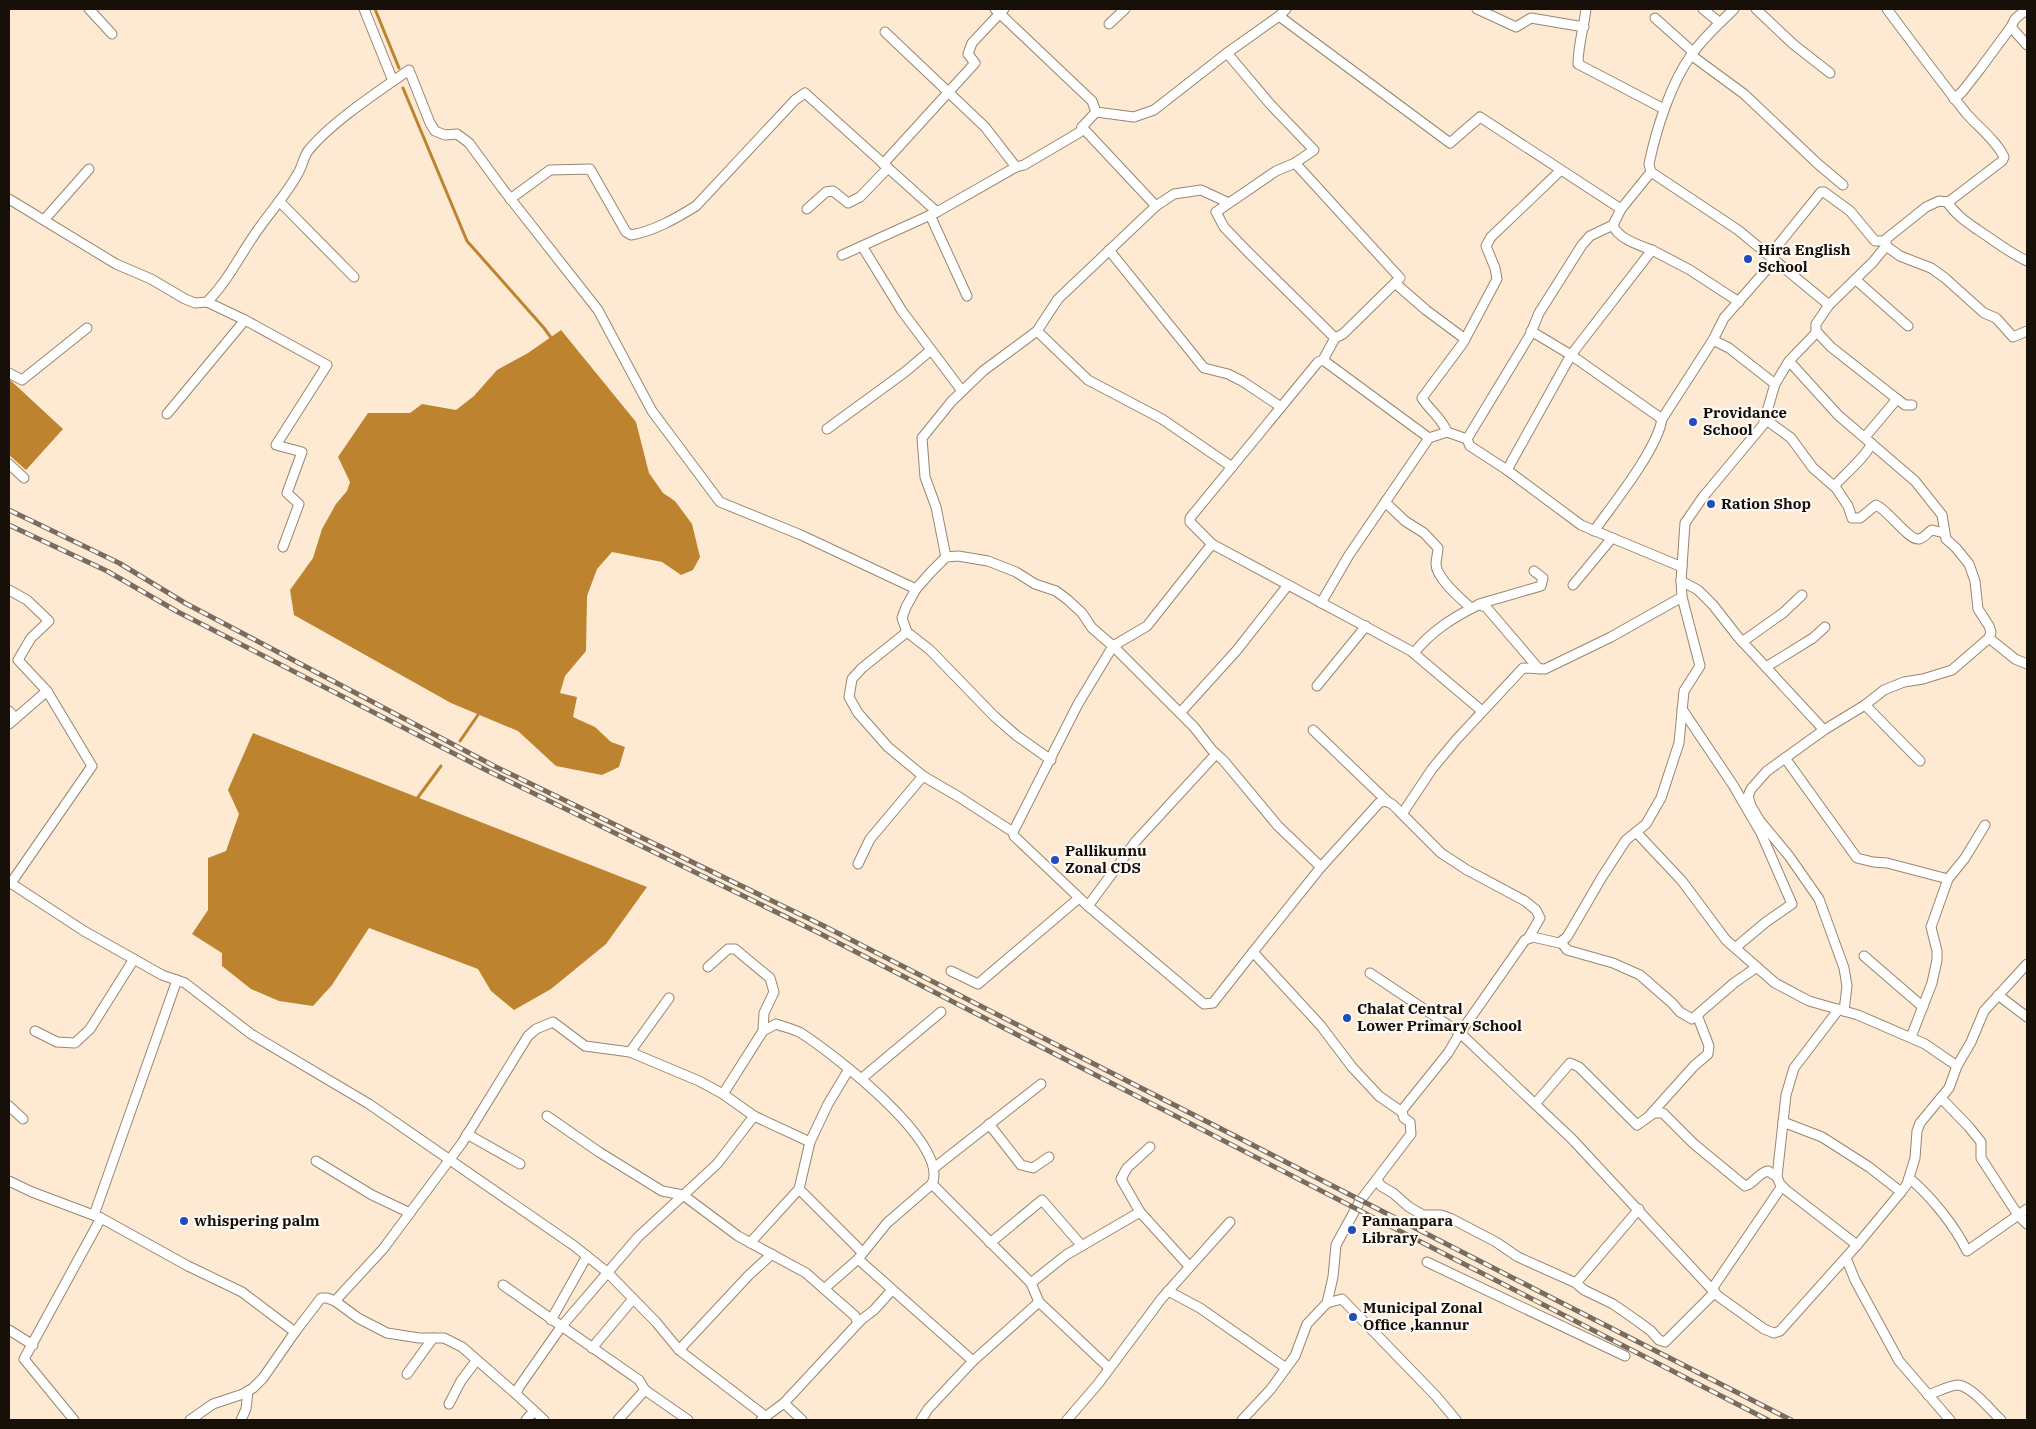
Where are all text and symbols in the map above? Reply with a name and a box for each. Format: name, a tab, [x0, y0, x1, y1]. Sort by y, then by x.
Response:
place label: Hira English School	[1758, 240, 1851, 276]
marker: Hira English School	[1742, 253, 1754, 265]
place label: Providance School	[1703, 403, 1787, 439]
marker: Providance School	[1687, 416, 1699, 428]
place label: Ration Shop	[1721, 494, 1811, 513]
marker: Ration Shop	[1705, 498, 1717, 510]
place label: Pallikunnu Zonal CDS	[1065, 841, 1147, 877]
marker: Pallikunnu Zonal CDS	[1049, 854, 1061, 866]
place label: Chalat Central Lower Primary School	[1357, 999, 1522, 1035]
marker: Chalat Central Lower Primary School	[1341, 1012, 1353, 1024]
place label: whispering palm	[194, 1211, 320, 1230]
place label: Pannanpara Library	[1362, 1211, 1454, 1247]
marker: whispering palm	[178, 1215, 190, 1227]
marker: Pannanpara Library	[1346, 1224, 1358, 1236]
place label: Municipal Zonal Office ,kannur	[1363, 1298, 1483, 1334]
marker: Municipal Zonal Office ,kannur	[1347, 1311, 1359, 1323]

